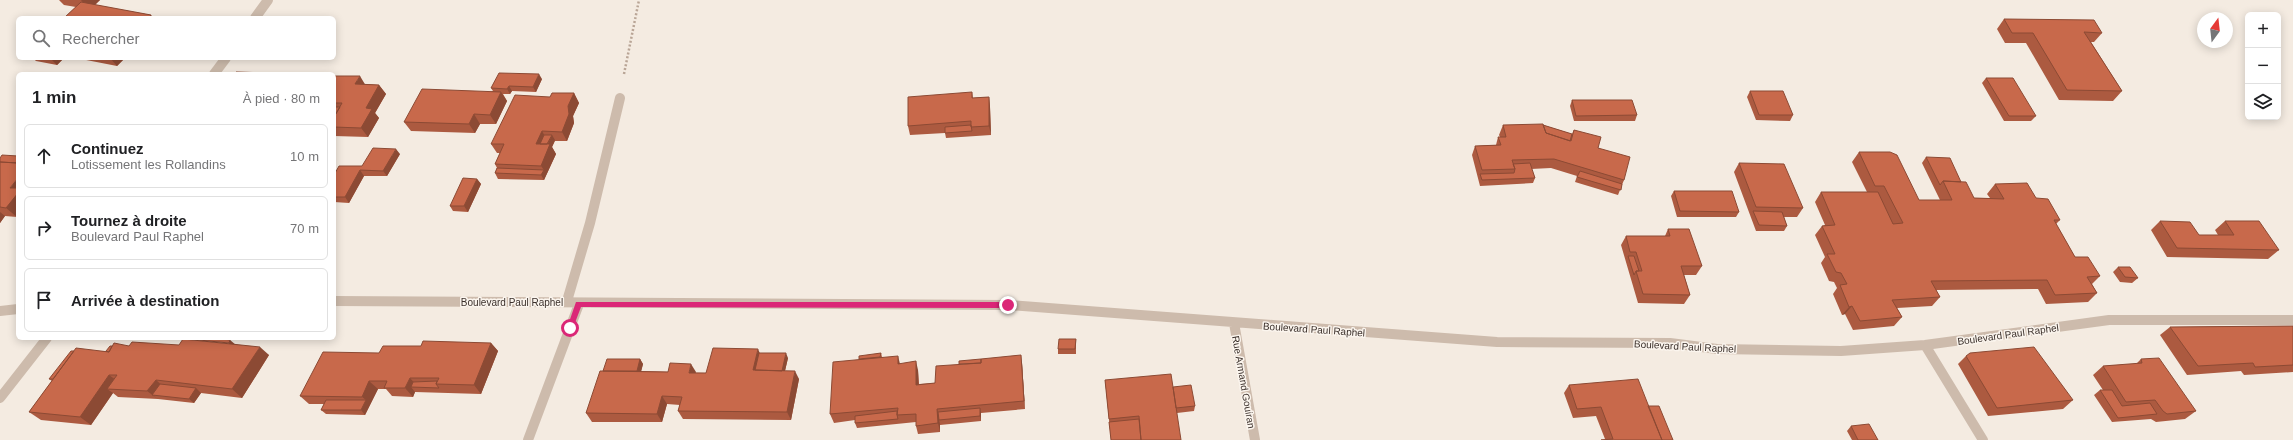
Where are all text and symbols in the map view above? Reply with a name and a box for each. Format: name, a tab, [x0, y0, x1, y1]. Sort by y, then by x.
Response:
north arrow	[2197, 12, 2233, 48]
map controls	[2245, 12, 2281, 120]
button: +	[2245, 12, 2281, 48]
search box	[16, 16, 336, 60]
icon: search	[30, 27, 52, 49]
text: Rechercher	[62, 30, 140, 47]
button: −	[2245, 48, 2281, 84]
button: layers	[2245, 84, 2281, 120]
text: 1 min	[32, 88, 76, 107]
text: À pied · 80 m	[243, 91, 320, 106]
text: Continuez	[71, 140, 144, 157]
icon: ahead	[33, 145, 55, 167]
text: 10 m	[290, 149, 319, 164]
text: Lotissement les Rollandins	[71, 157, 226, 172]
text: Tournez à droite	[71, 212, 187, 229]
icon: right	[33, 217, 55, 239]
text: 70 m	[290, 221, 319, 236]
text: Boulevard Paul Raphel	[71, 229, 204, 244]
icon: arrive	[33, 289, 55, 311]
text: Arrivée à destination	[71, 292, 219, 309]
route end	[999, 296, 1017, 314]
street label: Boulevard Paul Raphel	[461, 297, 563, 308]
route start	[561, 319, 579, 337]
street label: Boulevard Paul Raphel	[1263, 320, 1365, 339]
street label: Boulevard Paul Raphel	[1957, 322, 2059, 347]
street label: Rue Armand Gouiran	[1230, 335, 1257, 429]
street label: Boulevard Paul Raphel	[1634, 338, 1736, 355]

